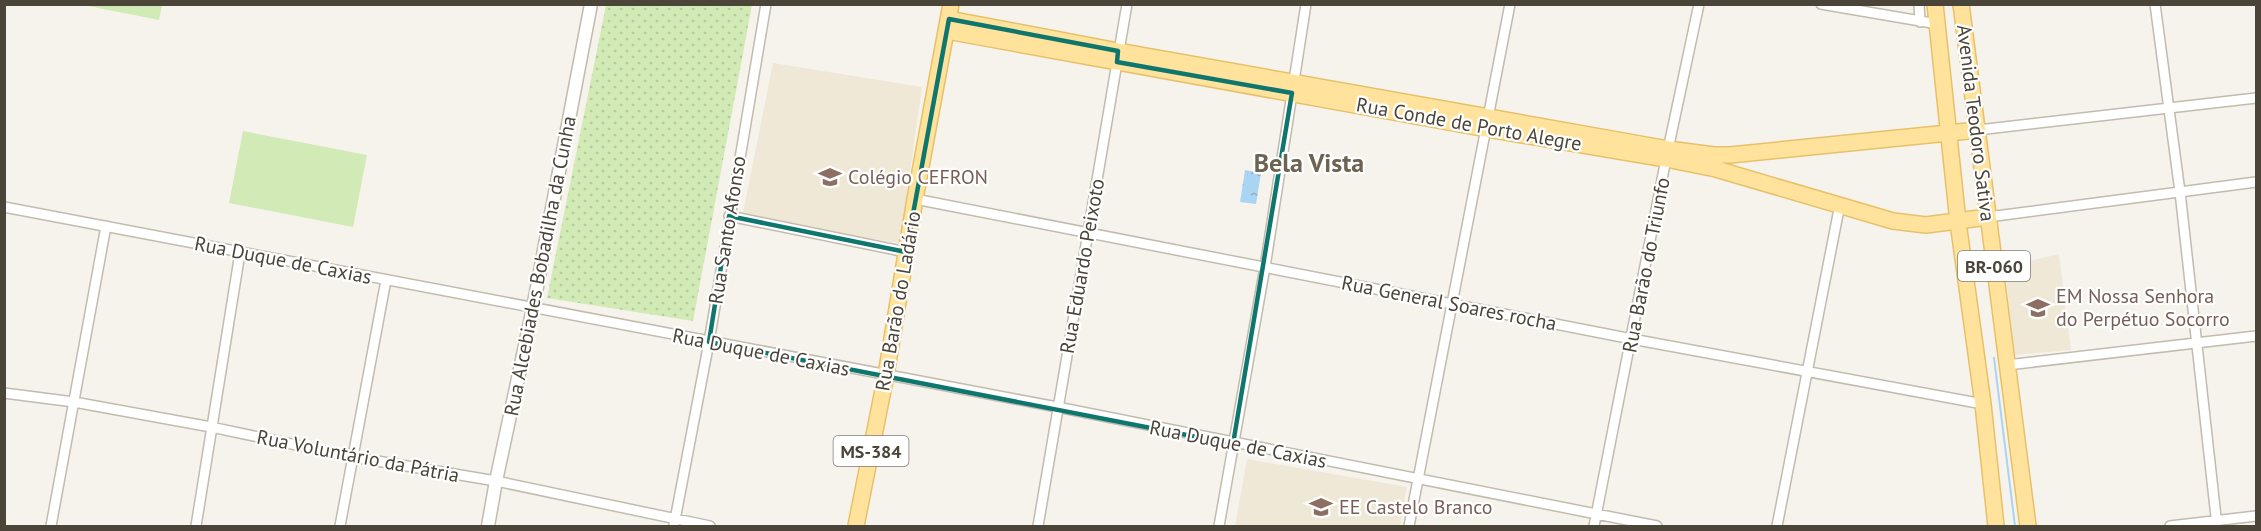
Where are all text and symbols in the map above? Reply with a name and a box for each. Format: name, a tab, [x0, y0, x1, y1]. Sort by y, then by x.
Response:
street label: Avenida Teodoro Sativa	[1951, 23, 2001, 223]
street label: Rua Conde de Porto Alegre	[1354, 91, 1584, 157]
street label: Rua Alcebiades Bobadilha da Cunha	[498, 114, 582, 418]
district label: Bela Vista	[1254, 146, 1364, 179]
street label: Rua Santo Afonso	[702, 154, 752, 306]
school or university icon: Colégio CEFRON	[817, 164, 843, 190]
place label: Colégio CEFRON	[848, 164, 988, 190]
street label: Rua Barão do Triunfo	[1616, 175, 1676, 355]
street label: Rua Eduardo Peixoto	[1054, 176, 1110, 356]
street label: Rua Barão do Ladário	[869, 209, 927, 393]
street label: Rua Duque de Caxias	[192, 230, 374, 290]
road number: BR-060	[1958, 251, 2030, 281]
street label: Rua General Soares rocha	[1339, 269, 1559, 337]
place label: EM Nossa Senhora do Perpétuo Socorro	[2056, 283, 2230, 332]
school or university icon: EM Nossa Senhora do Perpétuo Socorro	[2025, 295, 2051, 321]
street label: Rua Duque de Caxias	[670, 322, 852, 382]
street label: Rua Duque de Caxias	[1147, 414, 1329, 474]
street label: Rua Voluntário da Pátria	[254, 424, 462, 488]
road number: MS-384	[834, 436, 908, 466]
school or university icon: EE Castelo Branco	[1308, 494, 1334, 520]
place label: EE Castelo Branco	[1339, 494, 1492, 520]

